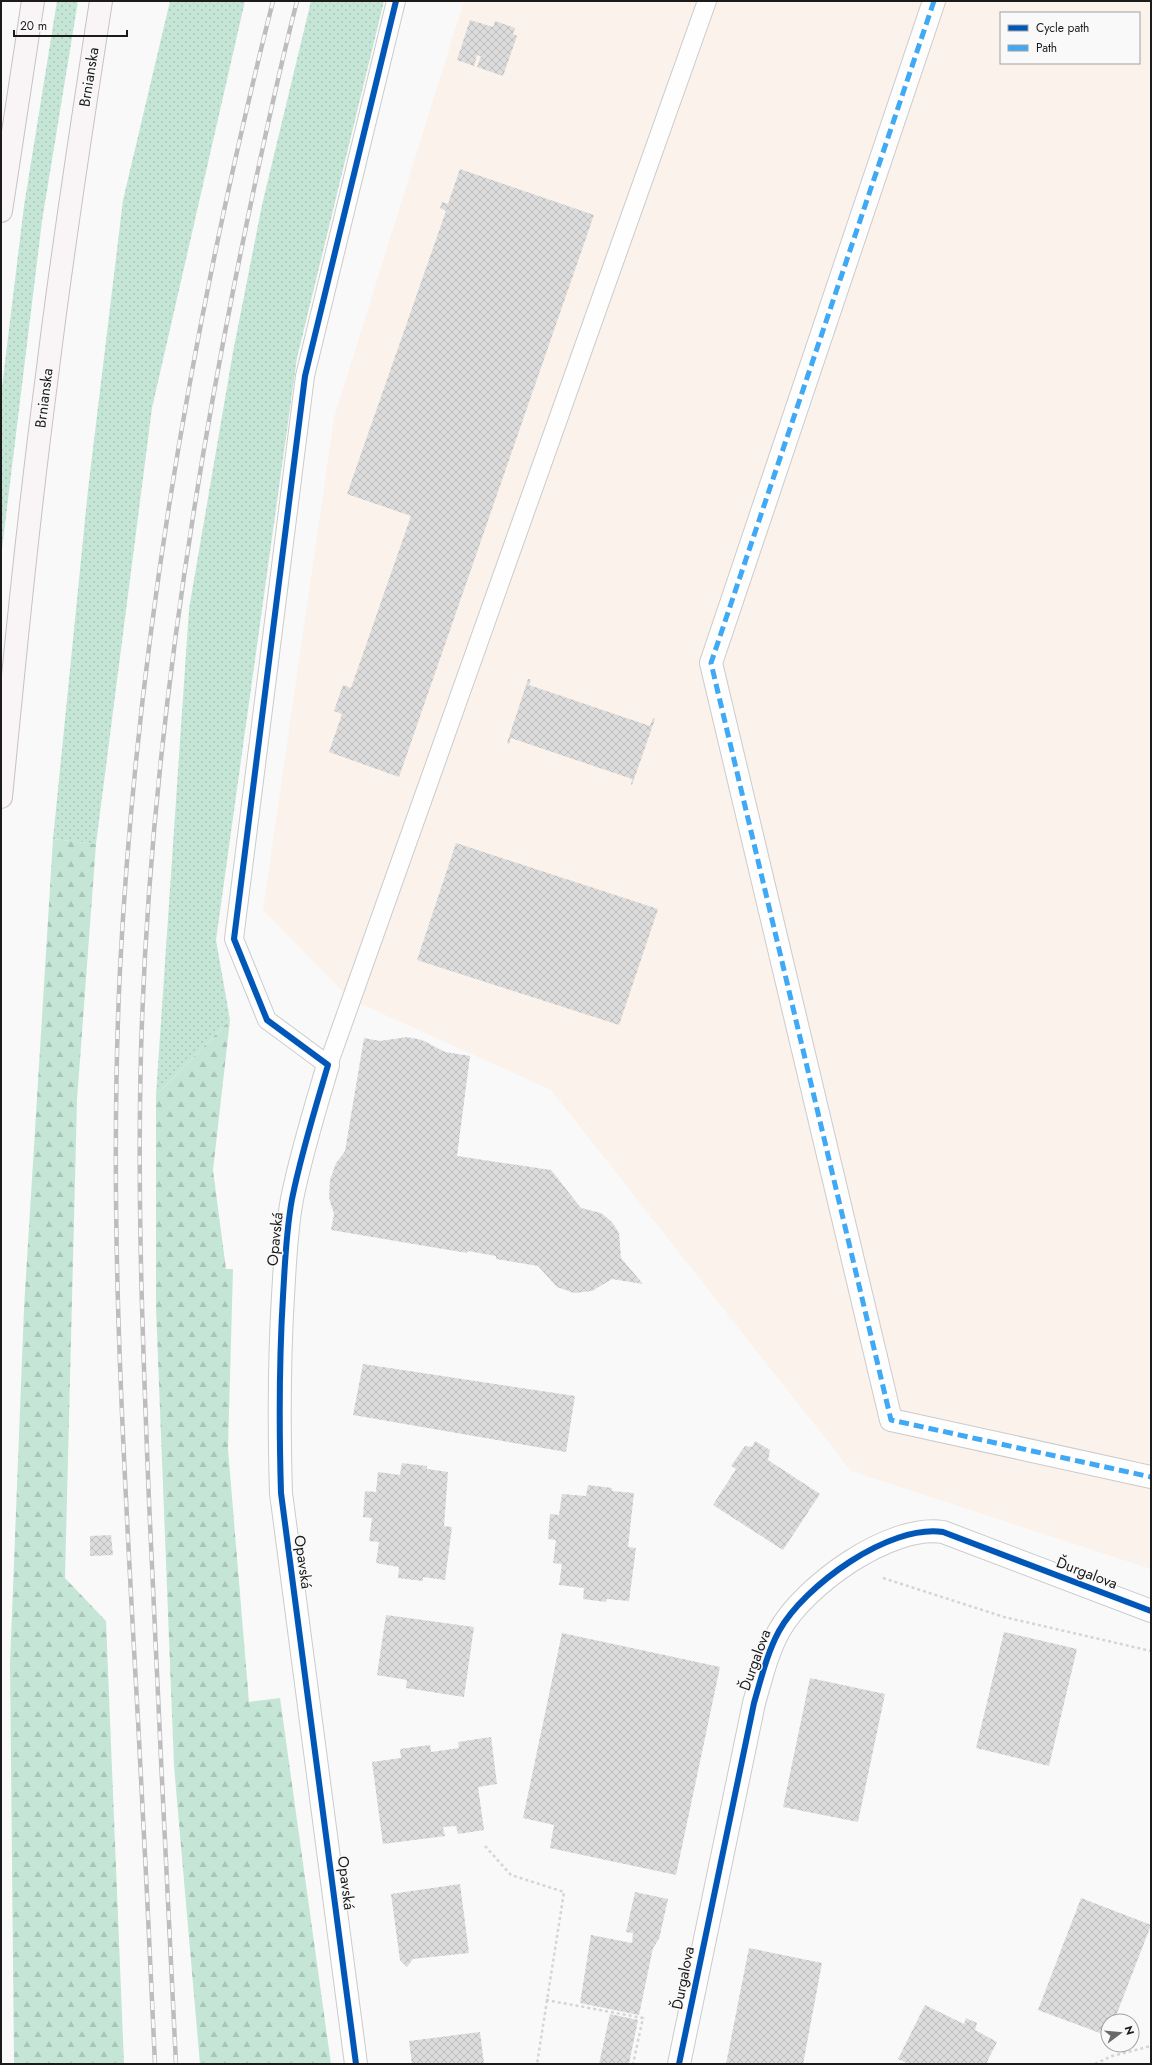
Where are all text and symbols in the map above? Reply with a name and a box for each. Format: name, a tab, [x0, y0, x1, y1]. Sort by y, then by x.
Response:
scale bar	[14, 12, 127, 38]
legend	[1000, 12, 1140, 64]
text: 20 m	[20, 17, 47, 35]
text: Cycle path	[1036, 19, 1089, 37]
text: Path	[1036, 39, 1057, 57]
street label: Brnianska	[73, 46, 105, 108]
street label: Brnianska	[29, 367, 59, 429]
street label: Opavská	[261, 1211, 289, 1267]
street label: Opavská	[288, 1534, 318, 1590]
street label: Ďurgalova	[1053, 1551, 1121, 1595]
street label: Ďurgalova	[734, 1626, 776, 1694]
street label: Opavská	[332, 1855, 360, 1911]
street label: Ďurgalova	[666, 1944, 700, 2012]
north arrow	[1100, 2013, 1140, 2053]
text: N	[1121, 2024, 1139, 2037]

